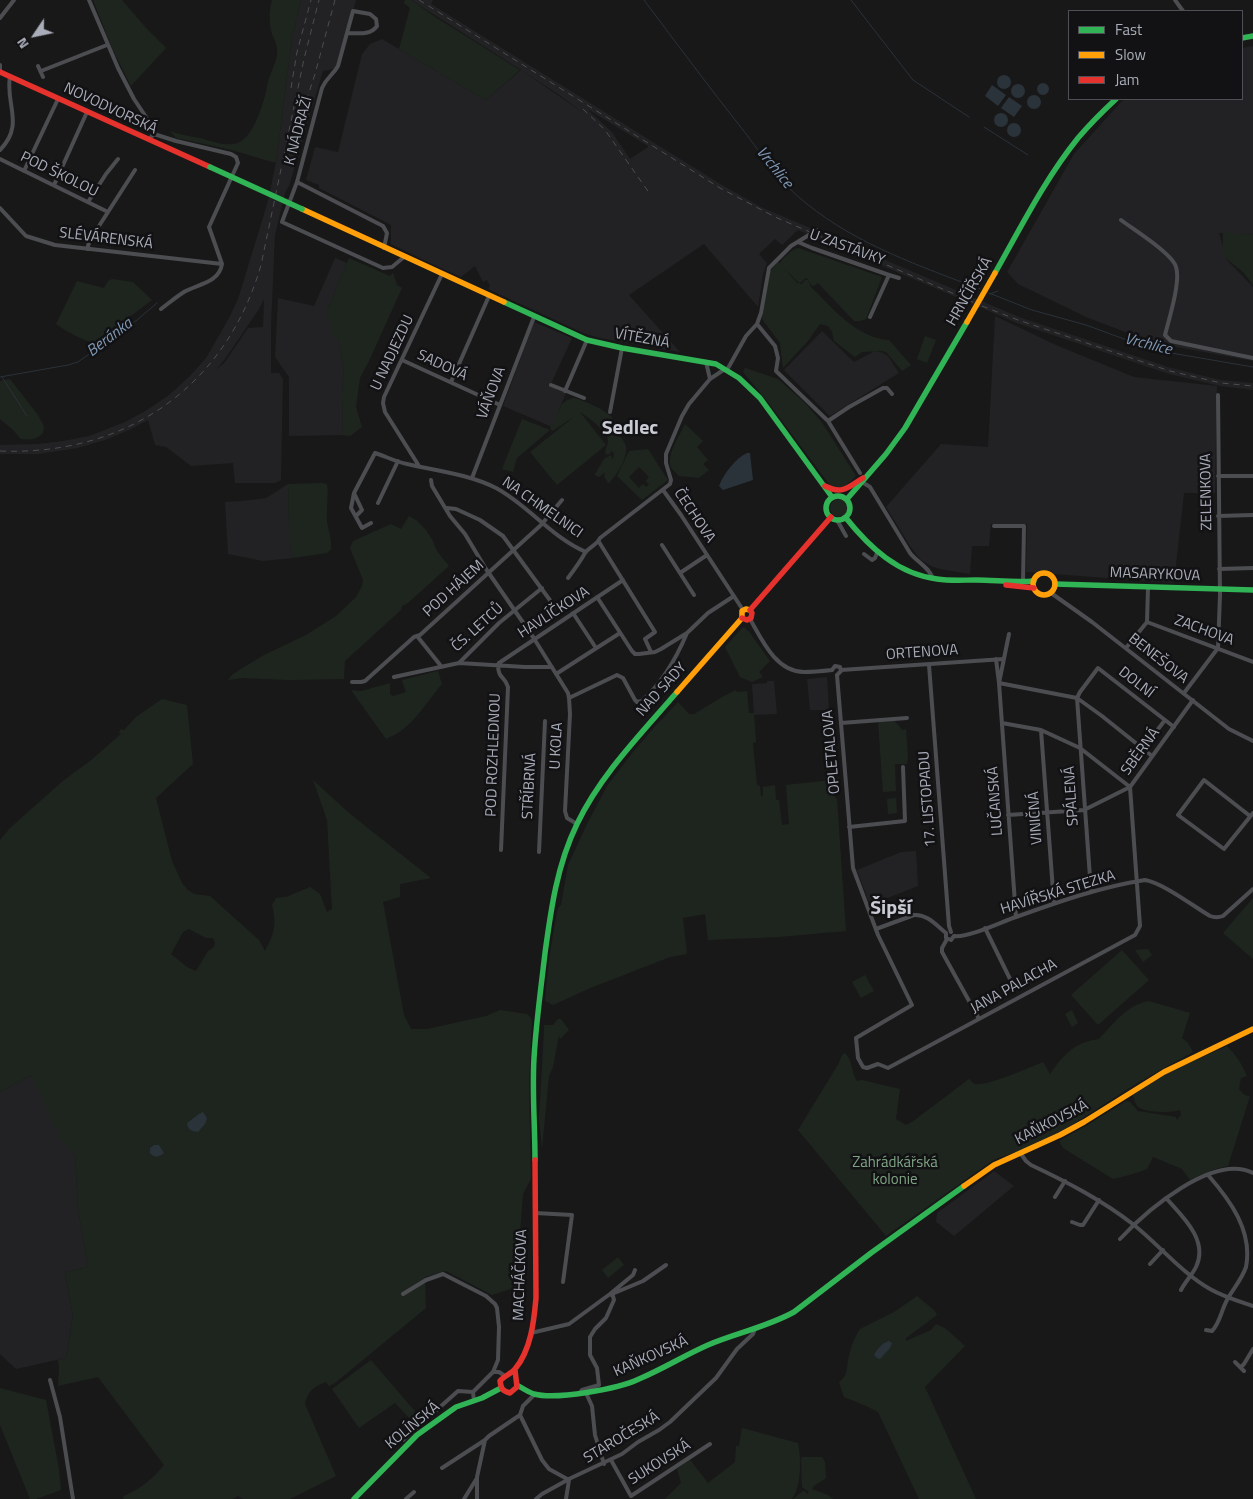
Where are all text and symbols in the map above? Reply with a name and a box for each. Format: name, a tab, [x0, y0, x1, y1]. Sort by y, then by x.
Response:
north arrow	[10, 10, 60, 60]
legend	[1068, 10, 1243, 100]
text: Fast	[1115, 18, 1142, 41]
text: N	[11, 34, 34, 54]
text: Slow	[1115, 43, 1146, 66]
text: Jam	[1115, 68, 1139, 91]
street label: NOVODVORSKÁ	[60, 79, 160, 139]
street label: K NÁDRAŽÍ	[281, 95, 317, 167]
water label: Vrchlice	[751, 143, 797, 193]
street label: POD ŠKOLOU	[17, 148, 101, 202]
street label: SLÉVÁRENSKÁ	[58, 224, 154, 254]
street label: U ZASTÁVKY	[807, 226, 887, 270]
street label: HRNČÍŘSKÁ	[943, 255, 997, 329]
street label: U NADJEZDU	[368, 312, 418, 394]
water label: Beránka	[83, 315, 137, 361]
street label: VÍTĚZNÁ	[613, 325, 671, 353]
water label: Vrchlice	[1122, 330, 1174, 360]
street label: SADOVÁ	[414, 347, 470, 385]
street label: VÁŇOVA	[474, 364, 510, 422]
district label: Sedlec	[602, 417, 658, 441]
street label: ZELENKOVA	[1197, 453, 1217, 531]
street label: NA CHMELNICI	[498, 474, 586, 542]
street label: ČECHOVA	[669, 485, 719, 547]
street label: POD HÁJEM	[420, 557, 488, 621]
street label: MASARYKOVA	[1109, 564, 1201, 586]
street label: HAVLÍČKOVA	[515, 583, 593, 643]
street label: ČS. LETCŮ	[448, 600, 508, 656]
street label: ZACHOVA	[1172, 612, 1236, 650]
street label: BENEŠOVA	[1124, 630, 1192, 688]
street label: ORTENOVA	[885, 642, 959, 664]
street label: NAD SADY	[633, 659, 691, 721]
street label: DOLNÍ	[1114, 663, 1158, 703]
street label: POD ROZHLEDNOU	[483, 693, 505, 817]
street label: OPLETALOVA	[819, 709, 845, 795]
street label: U KOLA	[547, 722, 567, 770]
street label: SBĚRNÁ	[1118, 725, 1164, 779]
street label: 17. LISTOPADU	[916, 750, 940, 848]
street label: STŘÍBRNÁ	[519, 752, 541, 820]
street label: SPÁLENÁ	[1061, 765, 1083, 827]
street label: LUČANSKÁ	[985, 766, 1007, 836]
street label: VINIČNÁ	[1025, 791, 1047, 845]
street label: HAVÍŘSKÁ STEZKA	[998, 867, 1118, 919]
district label: Šipší	[870, 897, 912, 921]
street label: JANA PALACHA	[968, 956, 1060, 1018]
street label: KAŇKOVSKÁ	[1012, 1097, 1092, 1149]
park label: Zahrádkářská kolonie	[852, 1154, 938, 1189]
street label: MACHÁČKOVA	[510, 1229, 532, 1321]
street label: KAŇKOVSKÁ	[611, 1333, 691, 1381]
street label: KOLÍNSKÁ	[382, 1399, 444, 1453]
street label: STAROČESKÁ	[581, 1408, 663, 1468]
street label: SUKOVSKÁ	[626, 1437, 694, 1489]

